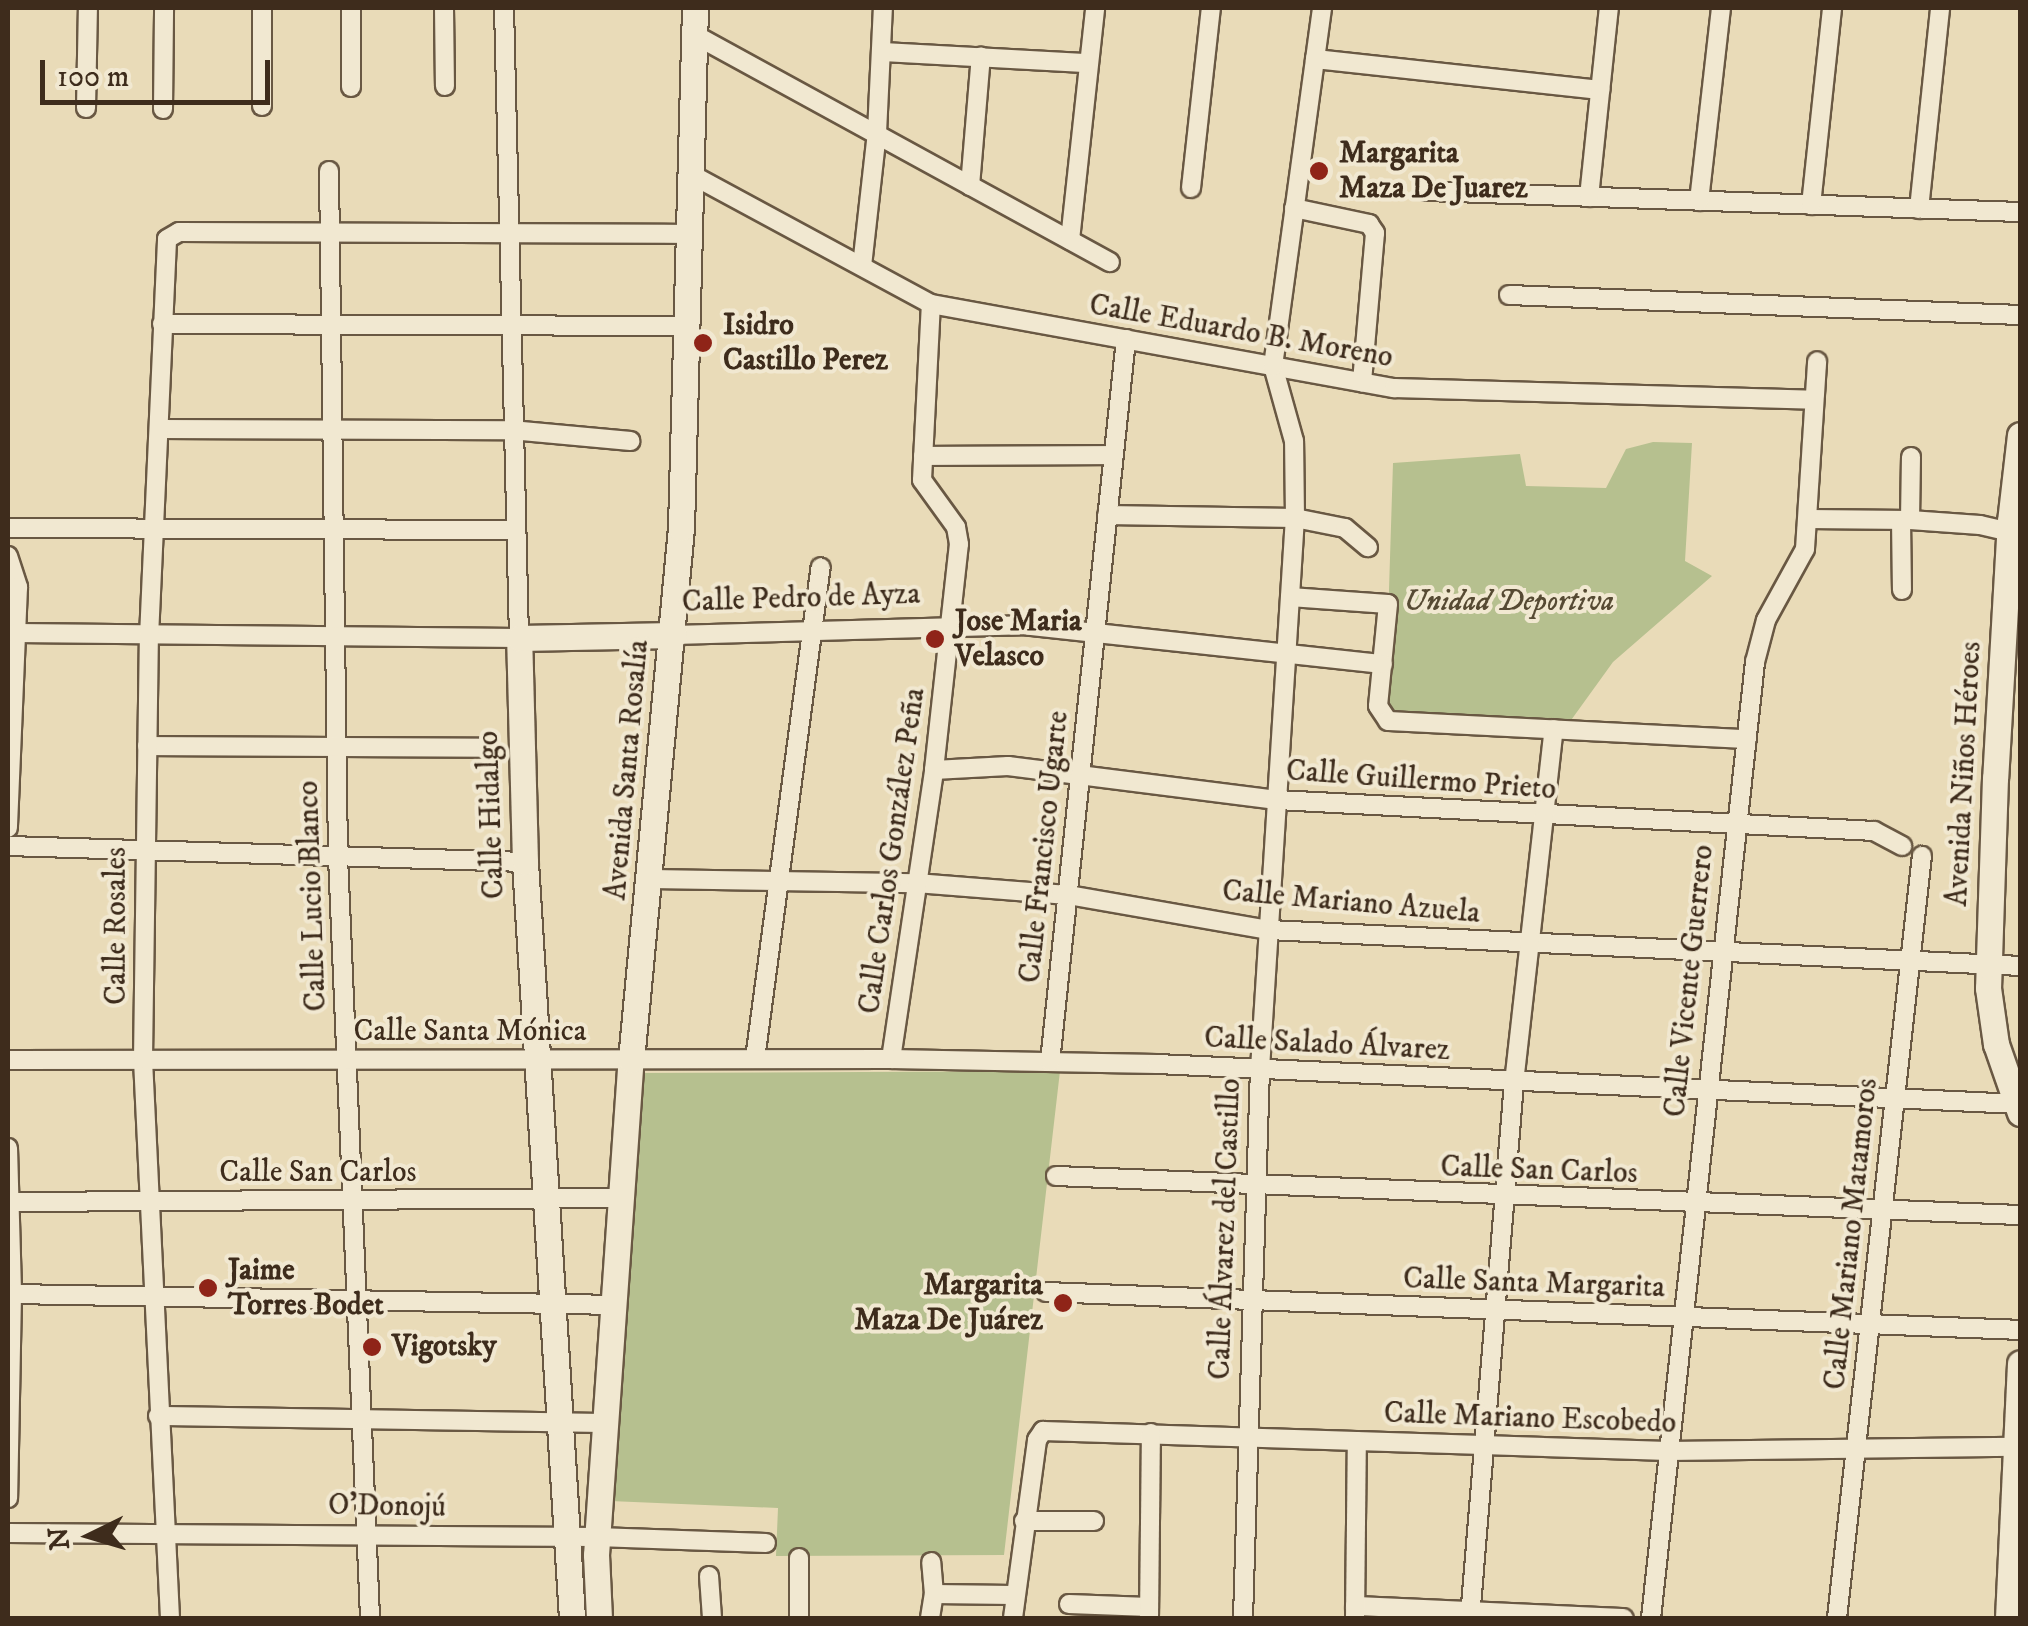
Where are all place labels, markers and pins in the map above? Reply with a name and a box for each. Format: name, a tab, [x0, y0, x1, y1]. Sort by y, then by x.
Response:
place label: Margarita Maza De Juarez	[1339, 136, 1528, 206]
marker: Margarita Maza De Juarez	[1308, 160, 1330, 182]
place label: Isidro Castillo Perez	[723, 308, 888, 378]
marker: Isidro Castillo Perez	[692, 332, 714, 354]
place label: Jose Maria Velasco	[955, 604, 1082, 674]
marker: Jose Maria Velasco	[924, 628, 946, 650]
place label: Jaime Torres Bodet	[228, 1253, 384, 1324]
place label: Margarita Maza De Juárez	[854, 1268, 1043, 1338]
marker: Jaime Torres Bodet	[197, 1277, 219, 1299]
marker: Margarita Maza De Juárez	[1052, 1292, 1074, 1314]
place label: Vigotsky	[392, 1329, 496, 1365]
marker: Vigotsky	[361, 1336, 383, 1358]

